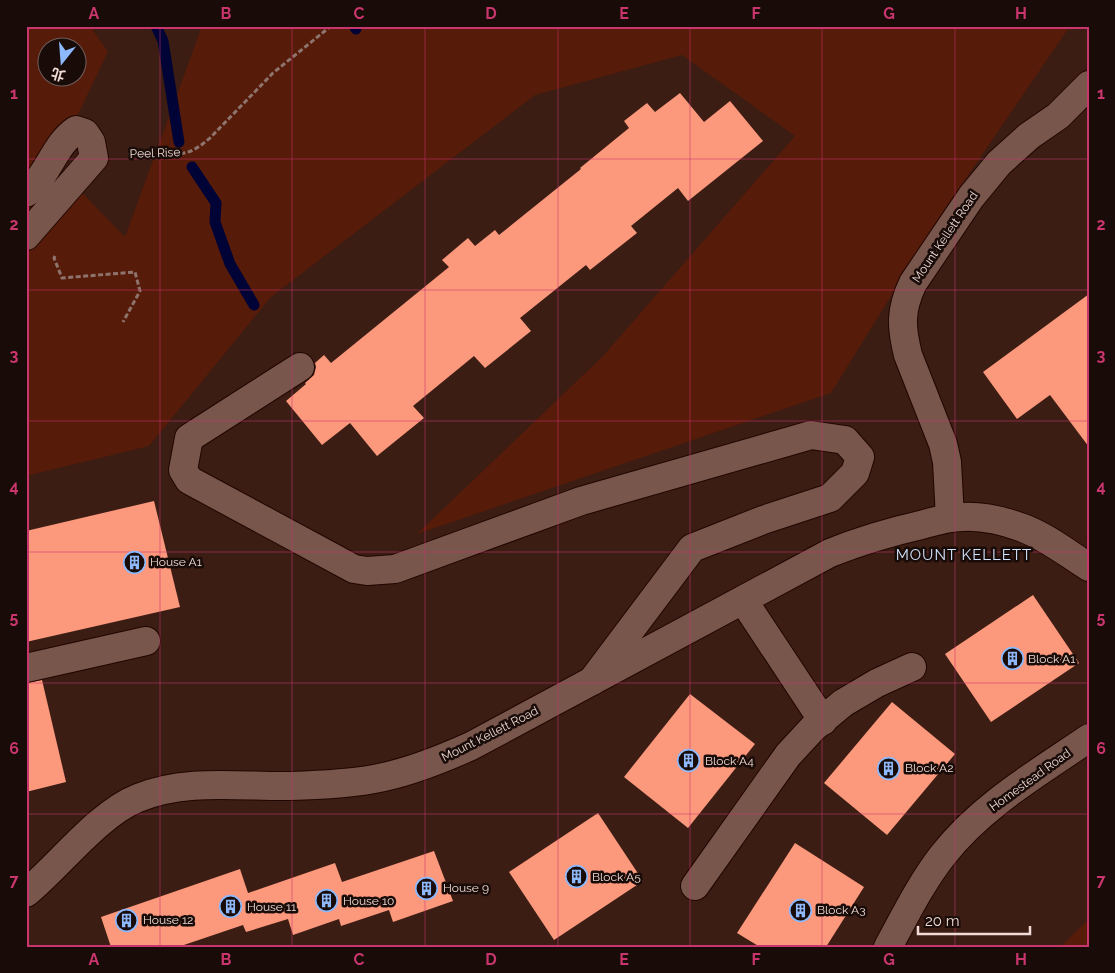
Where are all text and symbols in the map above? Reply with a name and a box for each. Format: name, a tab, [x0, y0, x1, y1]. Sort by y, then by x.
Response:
text: A	[89, 4, 100, 23]
text: B	[221, 4, 232, 23]
text: C	[354, 4, 365, 23]
text: D	[485, 4, 497, 23]
text: E	[619, 4, 629, 23]
text: F	[751, 4, 761, 23]
text: G	[883, 4, 895, 23]
text: H	[1015, 4, 1027, 23]
north arrow	[38, 38, 88, 88]
text: 北	[49, 65, 67, 84]
text: 1	[10, 84, 18, 103]
text: 1	[1097, 84, 1105, 103]
street label: Peel Rise	[129, 145, 181, 161]
street label: Mount Kellett Road	[909, 189, 981, 285]
text: 2	[9, 215, 19, 234]
text: 2	[1096, 215, 1106, 234]
text: 3	[10, 346, 19, 365]
text: 3	[1097, 346, 1106, 365]
text: 4	[9, 477, 19, 496]
text: 4	[1096, 477, 1106, 496]
district label: MOUNT KELLETT	[896, 546, 1032, 564]
building icon: House A1	[122, 550, 146, 574]
place label: House A1	[150, 555, 202, 569]
text: 5	[10, 608, 19, 627]
text: 5	[1097, 608, 1106, 627]
building icon: Block A1	[1000, 647, 1024, 671]
place label: Block A1	[1028, 652, 1075, 666]
street label: Mount Kellett Road	[439, 704, 541, 764]
text: 6	[9, 739, 19, 758]
text: 6	[1096, 739, 1106, 758]
street label: Homestead Road	[987, 746, 1073, 814]
building icon: Block A4	[677, 749, 701, 773]
place label: Block A4	[705, 754, 754, 768]
building icon: Block A2	[877, 756, 901, 780]
place label: Block A2	[905, 761, 953, 775]
building icon: Block A5	[564, 865, 588, 889]
place label: Block A5	[592, 870, 641, 884]
text: 7	[10, 871, 19, 890]
text: 7	[1097, 871, 1106, 890]
building icon: House 9	[415, 876, 439, 900]
place label: House 9	[443, 881, 489, 895]
building icon: House 10	[315, 889, 339, 913]
place label: House 10	[343, 894, 394, 908]
building icon: House 11	[219, 895, 243, 919]
building icon: Block A3	[789, 898, 813, 922]
place label: House 11	[247, 900, 296, 914]
place label: Block A3	[817, 903, 866, 917]
scale bar	[918, 903, 1030, 935]
building icon: House 12	[115, 908, 139, 932]
text: 20 m	[925, 912, 960, 930]
place label: House 12	[143, 913, 193, 927]
text: A	[89, 950, 100, 969]
text: B	[221, 950, 232, 969]
text: C	[354, 950, 365, 969]
text: D	[485, 950, 497, 969]
text: E	[619, 950, 629, 969]
text: F	[751, 950, 761, 969]
text: G	[883, 950, 895, 969]
text: H	[1015, 950, 1027, 969]

